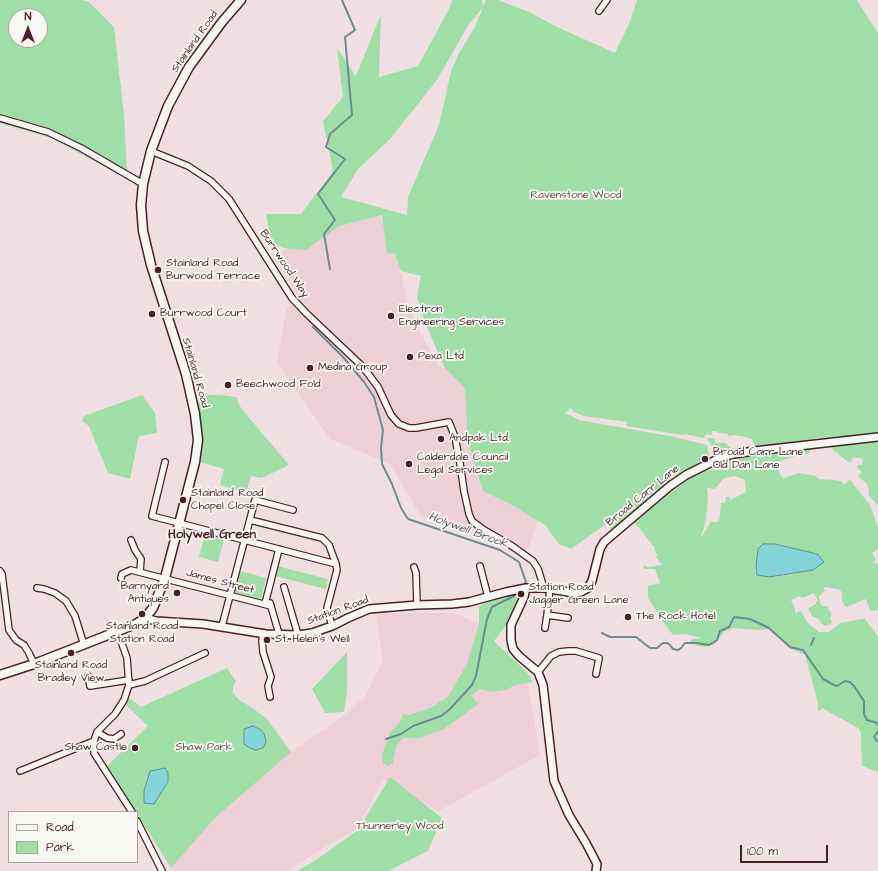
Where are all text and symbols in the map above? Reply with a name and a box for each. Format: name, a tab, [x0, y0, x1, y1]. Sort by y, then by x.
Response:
north arrow	[8, 8, 48, 48]
text: N	[25, 9, 31, 24]
street label: Stainland Road	[169, 9, 221, 75]
park label: Ravenstone Wood	[531, 189, 621, 203]
street label: Burrwood Way	[256, 228, 312, 300]
place label: Stainland Road Burwood Terrace	[166, 257, 260, 283]
marker: Stainland Road Burwood Terrace	[153, 265, 163, 275]
place label: Electron Engineering Services	[399, 303, 504, 329]
place label: Burrwood Court	[160, 307, 247, 321]
marker: Burrwood Court	[147, 309, 157, 319]
marker: Electron Engineering Services	[386, 311, 396, 321]
street label: Stainland Road	[179, 336, 211, 410]
place label: Pexa Ltd	[418, 350, 464, 364]
marker: Pexa Ltd	[405, 352, 415, 362]
place label: Medina Group	[318, 361, 387, 375]
marker: Medina Group	[305, 363, 315, 373]
place label: Beechwood Fold	[236, 378, 321, 392]
marker: Beechwood Fold	[223, 380, 233, 390]
place label: Andpak Ltd.	[449, 432, 509, 446]
marker: Andpak Ltd.	[436, 434, 446, 444]
place label: Broad Carr Lane Old Dan Lane	[713, 446, 803, 472]
place label: Calderdale Council Legal Services	[417, 451, 509, 477]
marker: Broad Carr Lane Old Dan Lane	[700, 454, 710, 464]
marker: Calderdale Council Legal Services	[404, 459, 414, 469]
street label: Broad Carr Lane	[604, 462, 682, 530]
place label: Stainland Road Chapel Close	[191, 487, 263, 513]
marker: Stainland Road Chapel Close	[178, 495, 188, 505]
water label: Holywell Brook	[426, 510, 510, 552]
district label: Holywell Green	[168, 527, 256, 543]
street label: James Street	[185, 567, 255, 597]
place label: Barnyard Antiques	[121, 580, 169, 606]
place label: Station Road Jagger Green Lane	[529, 581, 628, 607]
marker: Barnyard Antiques	[172, 588, 182, 598]
marker: Station Road Jagger Green Lane	[516, 589, 526, 599]
street label: Station Road	[305, 594, 371, 628]
marker: Stainland Road Station Road	[137, 609, 147, 619]
place label: The Rock Hotel	[636, 610, 716, 624]
marker: The Rock Hotel	[623, 612, 633, 622]
place label: Stainland Road Station Road	[106, 620, 178, 646]
place label: St. Helen's Well	[275, 633, 350, 647]
marker: St. Helen's Well	[262, 635, 272, 645]
marker: Stainland Road Bradley View	[66, 648, 76, 658]
place label: Stainland Road Bradley View	[35, 659, 107, 685]
place label: Shaw Castle	[65, 741, 127, 755]
park label: Shaw Park	[176, 741, 232, 755]
marker: Shaw Castle	[130, 743, 140, 753]
legend	[8, 811, 138, 863]
text: Road	[46, 819, 74, 836]
park label: Thunnerley Wood	[356, 820, 444, 834]
scale bar	[742, 837, 830, 863]
text: Park	[46, 839, 74, 856]
text: 100 m	[747, 843, 778, 860]

